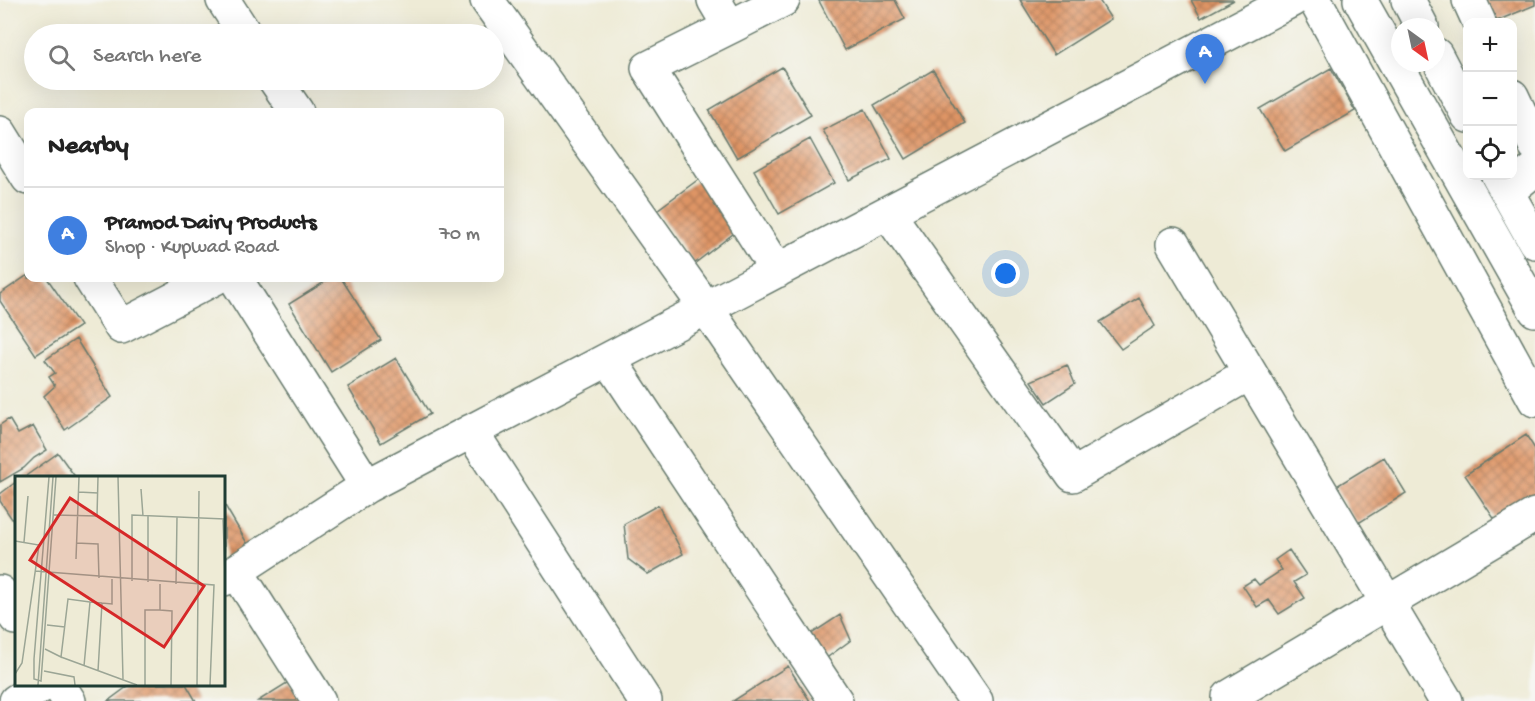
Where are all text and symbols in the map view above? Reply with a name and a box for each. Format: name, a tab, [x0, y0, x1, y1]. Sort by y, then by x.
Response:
north arrow	[1391, 18, 1445, 72]
map controls	[1463, 18, 1517, 180]
button: +	[1463, 18, 1517, 72]
search box	[24, 24, 504, 90]
pin: A	[1186, 34, 1224, 84]
icon: search	[45, 41, 78, 74]
text: Search here	[93, 44, 201, 70]
button: −	[1463, 72, 1517, 126]
button: locate	[1463, 126, 1517, 180]
text: Nearby	[48, 132, 129, 163]
text: Pramod Dairy Products	[105, 211, 317, 237]
text: A	[62, 224, 73, 247]
text: 70 m	[439, 224, 480, 247]
text: Shop · Kupwad Road	[105, 237, 278, 260]
your location	[991, 259, 1020, 288]
inset map	[15, 476, 225, 686]

